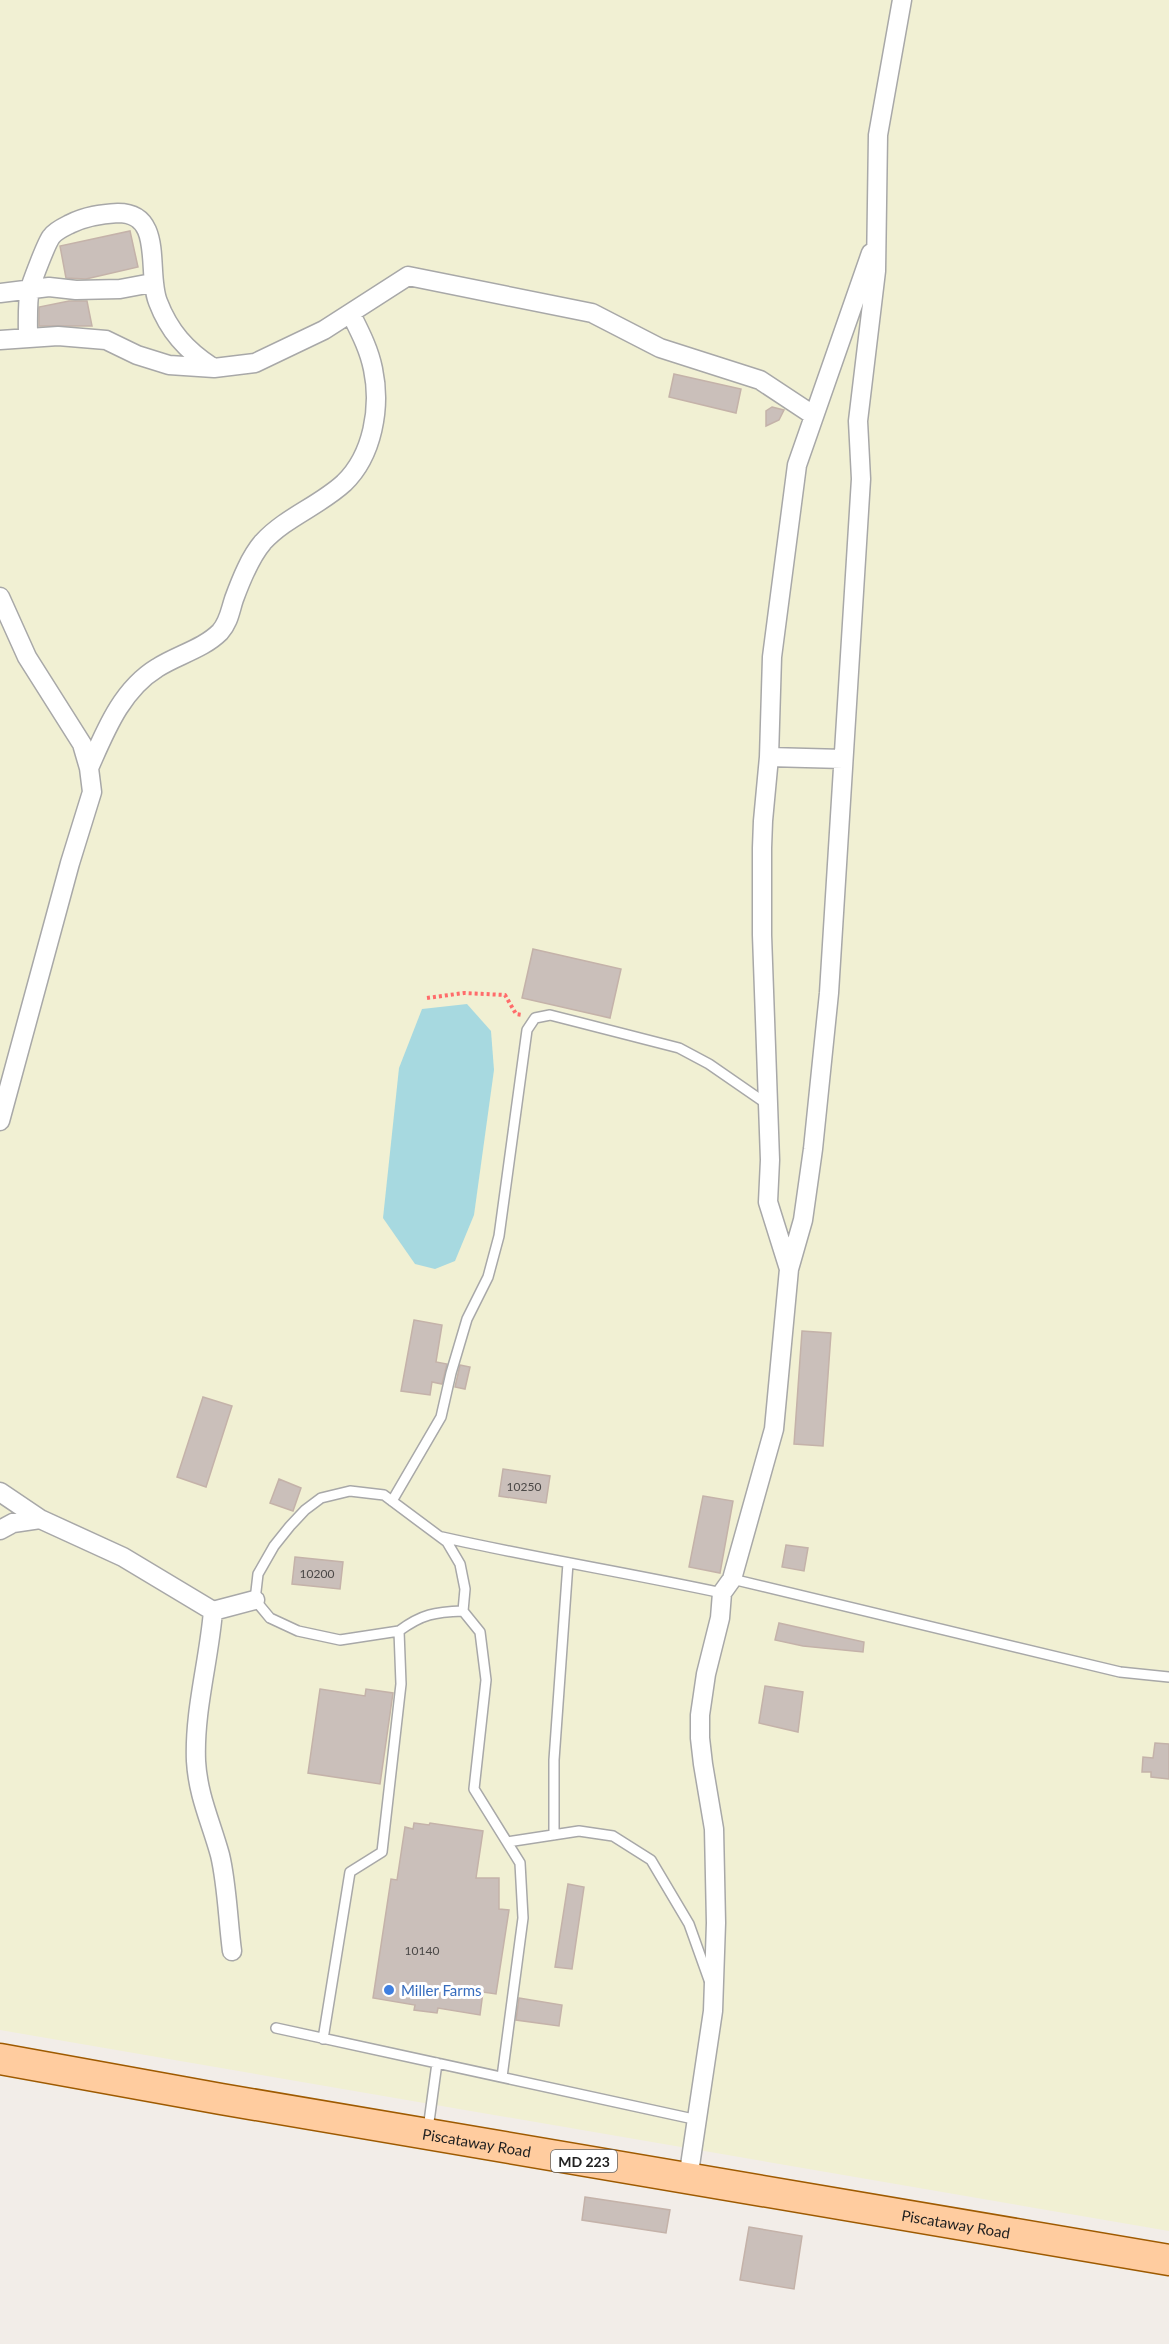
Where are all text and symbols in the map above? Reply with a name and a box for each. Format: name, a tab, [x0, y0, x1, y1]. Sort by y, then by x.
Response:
house number: 10250	[507, 1479, 541, 1494]
house number: 10200	[300, 1566, 334, 1581]
house number: 10140	[405, 1943, 439, 1958]
place label: Miller Farms	[401, 1981, 482, 1999]
marker: Miller Farms	[382, 1983, 396, 1997]
street label: Piscataway Road	[421, 2124, 532, 2161]
road number: MD 223	[551, 2150, 617, 2172]
street label: Piscataway Road	[900, 2206, 1012, 2242]

